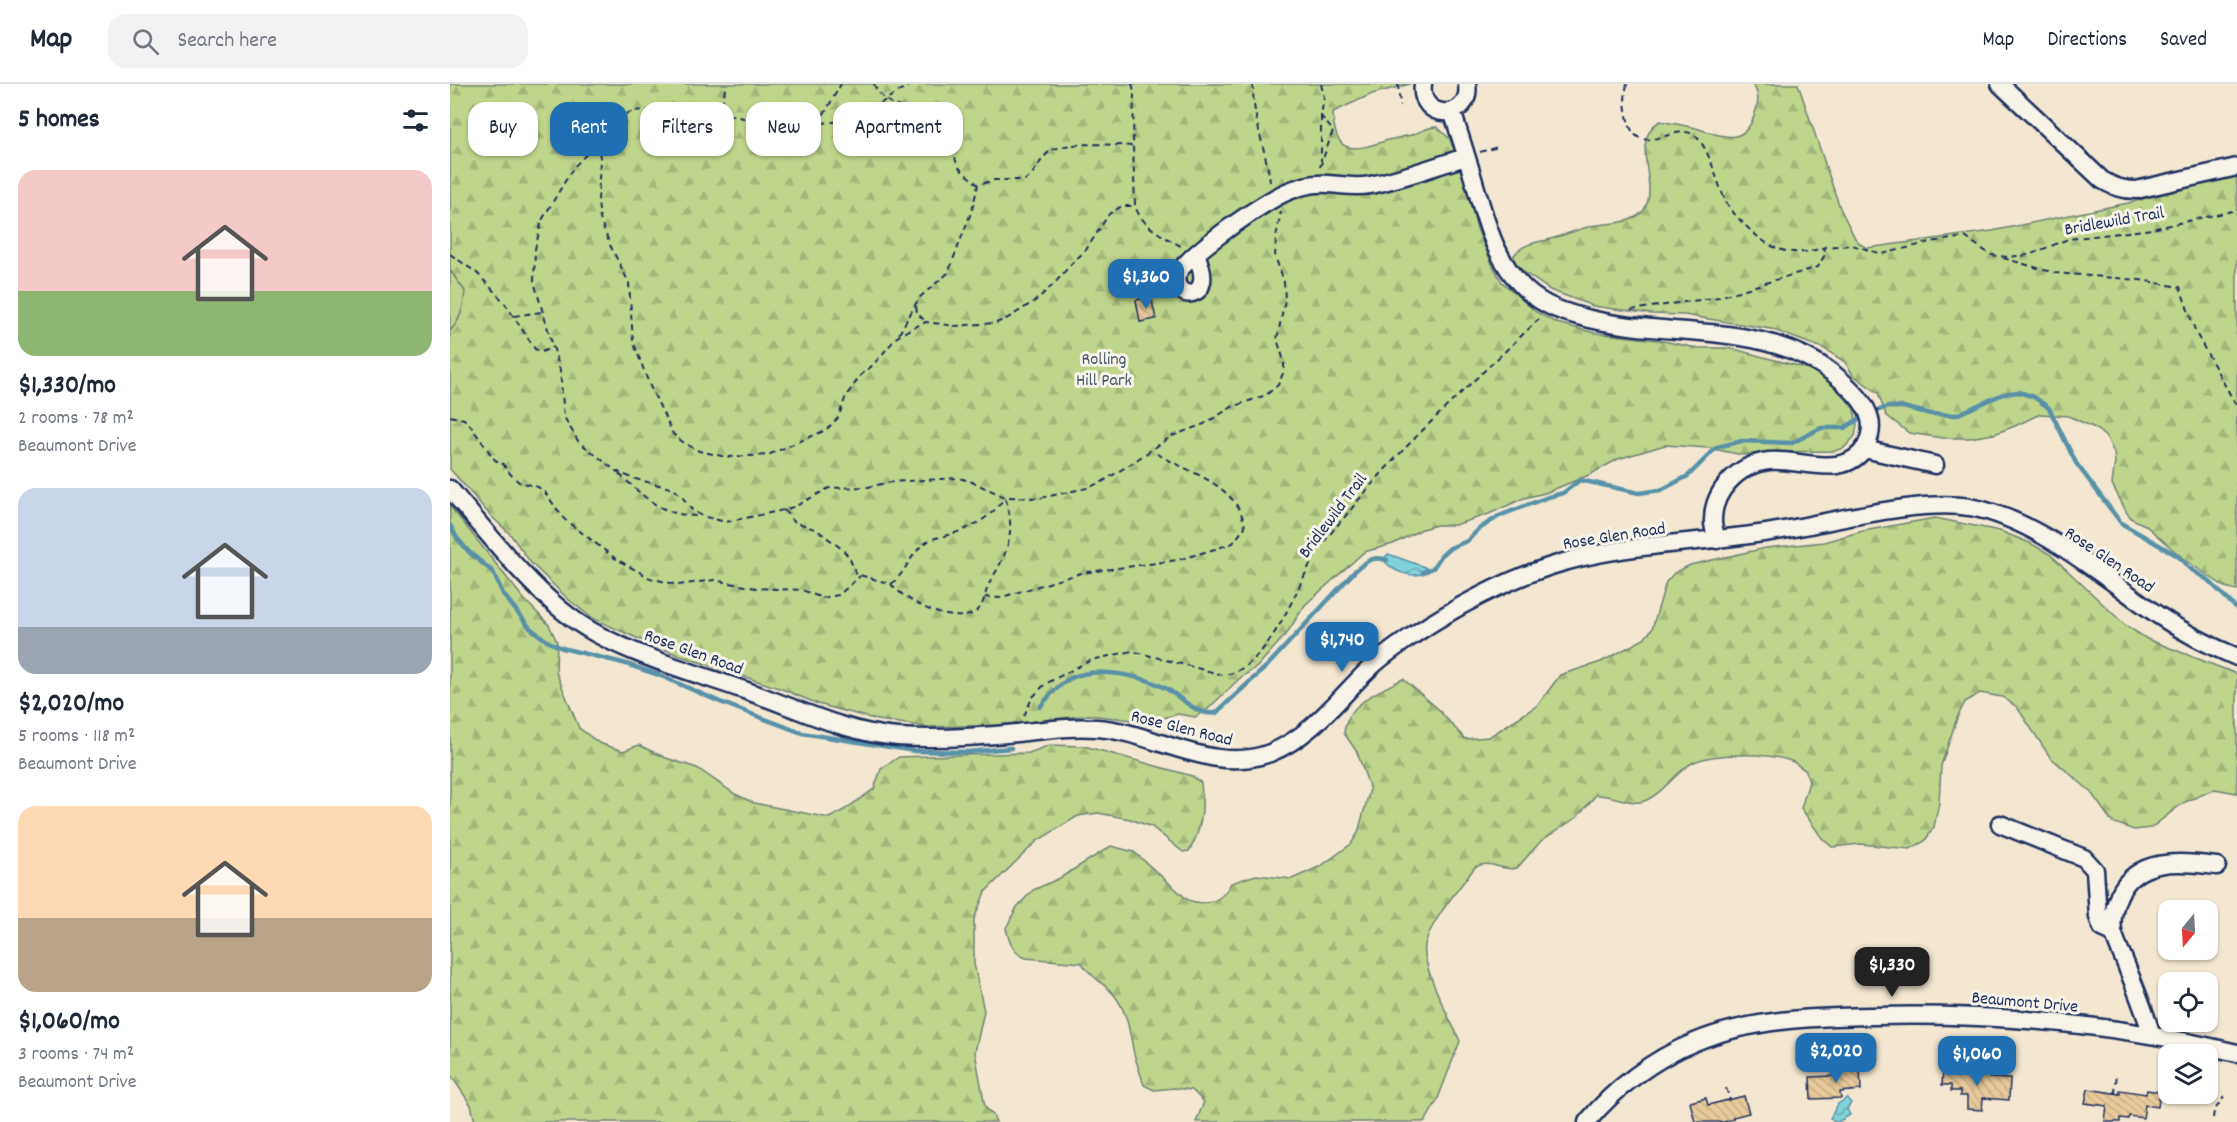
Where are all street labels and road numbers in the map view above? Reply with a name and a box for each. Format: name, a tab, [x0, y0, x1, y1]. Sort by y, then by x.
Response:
street label: Bridlewild Trail	[2063, 201, 2167, 244]
street label: Bridlewild Trail	[1294, 468, 1375, 564]
street label: Rose Glen Road	[1561, 517, 1668, 558]
street label: Rose Glen Road	[2059, 522, 2159, 600]
street label: Rose Glen Road	[640, 624, 746, 683]
street label: Rose Glen Road	[1128, 705, 1235, 754]
street label: Beaumont Drive	[1970, 986, 2079, 1021]

